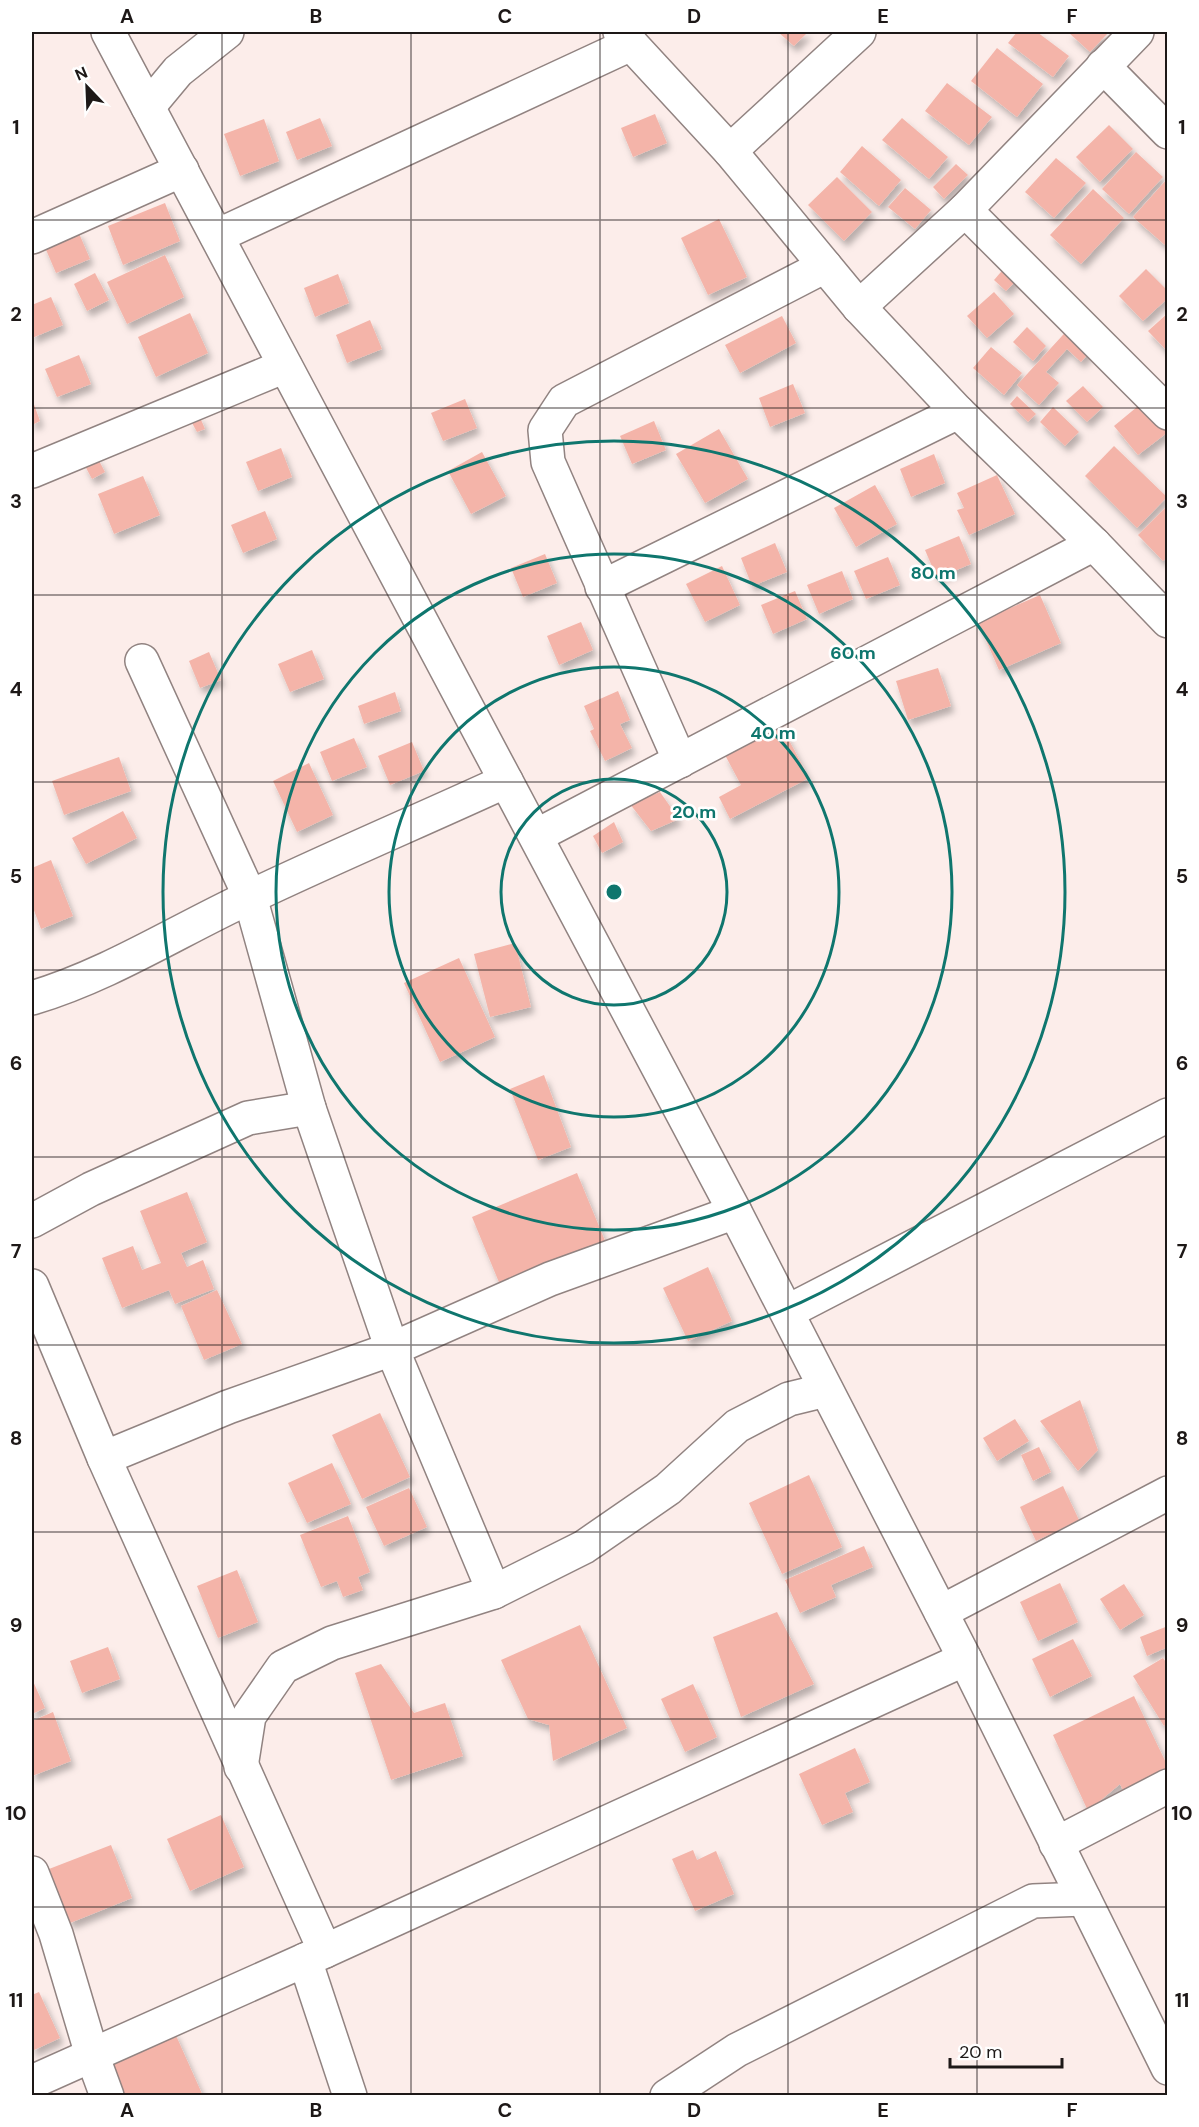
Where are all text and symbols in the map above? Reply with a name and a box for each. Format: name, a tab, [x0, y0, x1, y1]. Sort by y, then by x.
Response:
text: A	[120, 3, 134, 29]
text: B	[310, 3, 322, 29]
text: C	[498, 3, 512, 29]
text: D	[687, 3, 701, 29]
text: E	[877, 3, 889, 29]
text: F	[1066, 3, 1078, 29]
north arrow	[57, 57, 117, 117]
text: N	[72, 62, 91, 86]
text: 1	[12, 114, 20, 140]
text: 1	[1178, 114, 1186, 140]
text: 2	[10, 301, 22, 327]
text: 2	[1176, 301, 1188, 327]
text: 3	[10, 488, 22, 514]
text: 3	[1176, 488, 1188, 514]
text: 80 m	[910, 561, 956, 585]
text: 60 m	[830, 641, 876, 665]
text: 4	[10, 676, 23, 702]
text: 4	[1176, 676, 1189, 702]
text: 40 m	[750, 721, 796, 745]
text: 20 m	[672, 800, 716, 824]
text: 5	[10, 863, 22, 889]
text: 5	[1176, 863, 1188, 889]
centre of rings	[604, 882, 624, 902]
text: 6	[10, 1050, 22, 1076]
text: 6	[1176, 1050, 1188, 1076]
text: 7	[11, 1238, 22, 1264]
text: 7	[1177, 1238, 1188, 1264]
text: 8	[10, 1425, 22, 1451]
text: 8	[1176, 1425, 1188, 1451]
text: 9	[10, 1612, 22, 1638]
text: 9	[1176, 1612, 1188, 1638]
text: 10	[5, 1800, 27, 1826]
text: 10	[1171, 1800, 1193, 1826]
text: 11	[9, 1987, 23, 2013]
text: 11	[1175, 1987, 1189, 2013]
scale bar	[950, 2031, 1062, 2069]
text: 20 m	[959, 2040, 1002, 2064]
text: A	[120, 2097, 134, 2123]
text: B	[310, 2097, 322, 2123]
text: C	[498, 2097, 512, 2123]
text: D	[687, 2097, 701, 2123]
text: E	[877, 2097, 889, 2123]
text: F	[1066, 2097, 1078, 2123]

